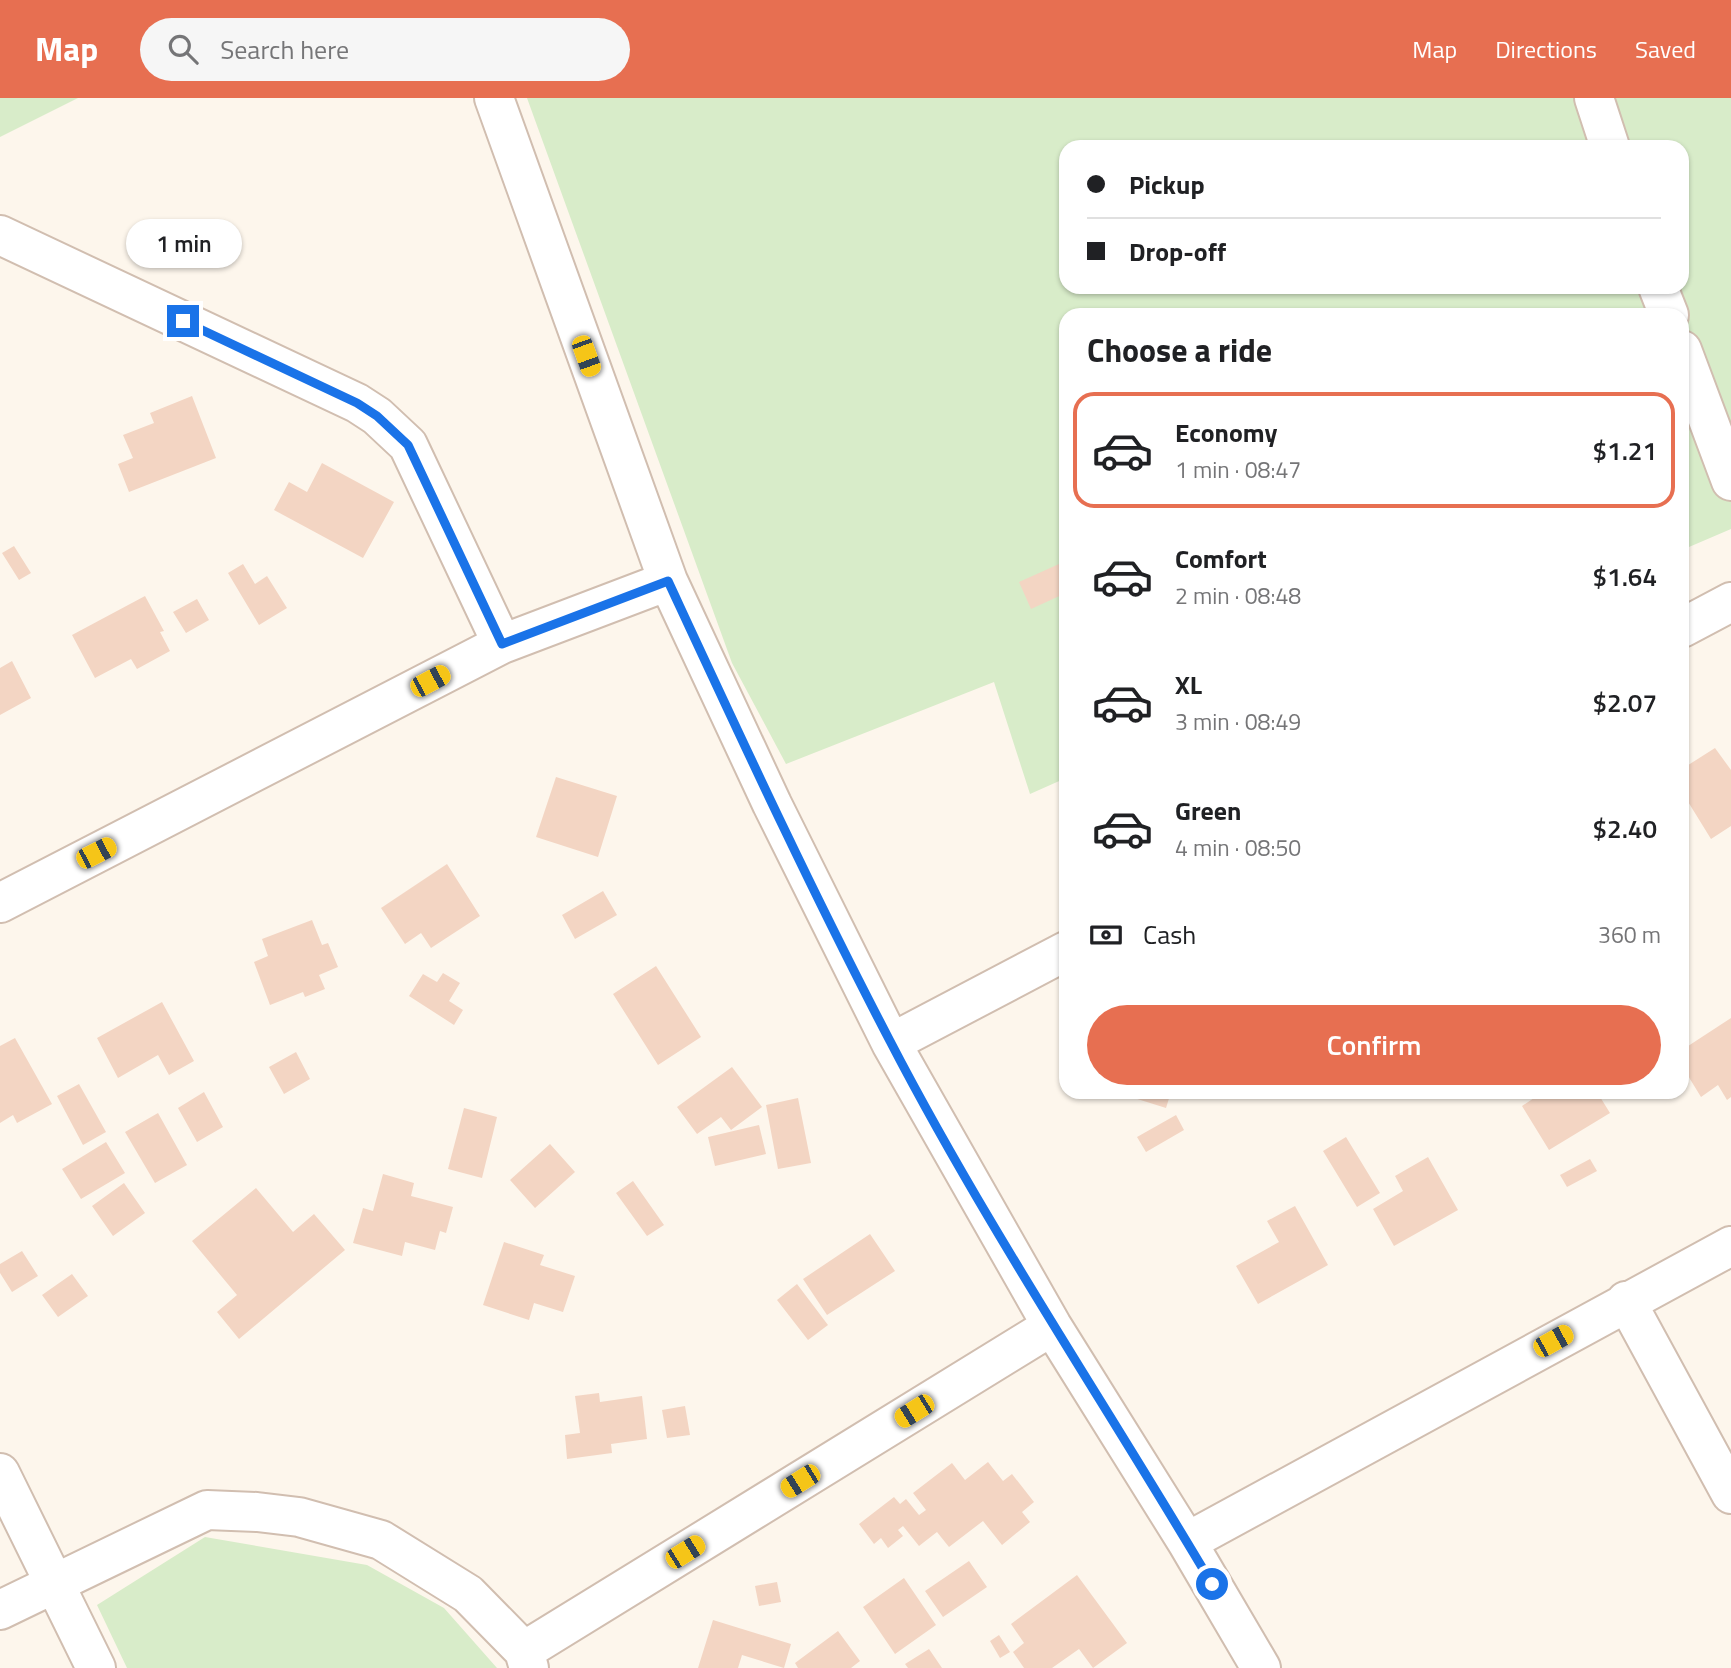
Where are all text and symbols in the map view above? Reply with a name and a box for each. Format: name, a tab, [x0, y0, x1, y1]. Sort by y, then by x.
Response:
search box	[140, 18, 630, 81]
text: Map	[35, 24, 98, 74]
icon: search	[164, 30, 202, 68]
text: Search here	[220, 30, 349, 69]
text: Map	[1412, 31, 1457, 67]
text: Directions	[1495, 31, 1597, 67]
text: Saved	[1635, 31, 1696, 67]
text: Pickup	[1129, 165, 1205, 204]
callout: 1 min	[125, 220, 241, 268]
text: 1 min	[156, 226, 212, 261]
text: Drop-off	[1129, 232, 1226, 271]
route end	[167, 305, 199, 337]
text: Choose a ride	[1087, 326, 1272, 374]
car	[569, 333, 604, 379]
text: Economy	[1175, 413, 1277, 452]
icon: car	[1091, 419, 1154, 482]
text: $1.21	[1593, 431, 1657, 470]
text: 1 min · 08:47	[1175, 452, 1301, 487]
text: Comfort	[1175, 539, 1267, 578]
icon: car	[1091, 545, 1154, 608]
text: $1.64	[1593, 557, 1657, 596]
text: 2 min · 08:48	[1175, 578, 1301, 613]
car	[407, 662, 454, 700]
text: XL	[1175, 665, 1202, 704]
icon: car	[1091, 671, 1154, 734]
text: $2.07	[1593, 683, 1657, 722]
text: 3 min · 08:49	[1175, 704, 1301, 739]
text: Green	[1175, 791, 1241, 830]
icon: car	[1091, 797, 1154, 860]
text: $2.40	[1593, 809, 1657, 848]
text: 4 min · 08:50	[1175, 830, 1301, 865]
car	[73, 834, 120, 872]
text: Cash	[1143, 915, 1196, 954]
icon: cash	[1087, 916, 1125, 954]
text: 360 m	[1598, 917, 1661, 952]
button: Confirm	[1087, 1005, 1661, 1085]
car	[1530, 1322, 1577, 1360]
car	[891, 1391, 938, 1431]
car	[777, 1461, 824, 1501]
car	[662, 1532, 709, 1572]
route start	[1196, 1568, 1228, 1600]

